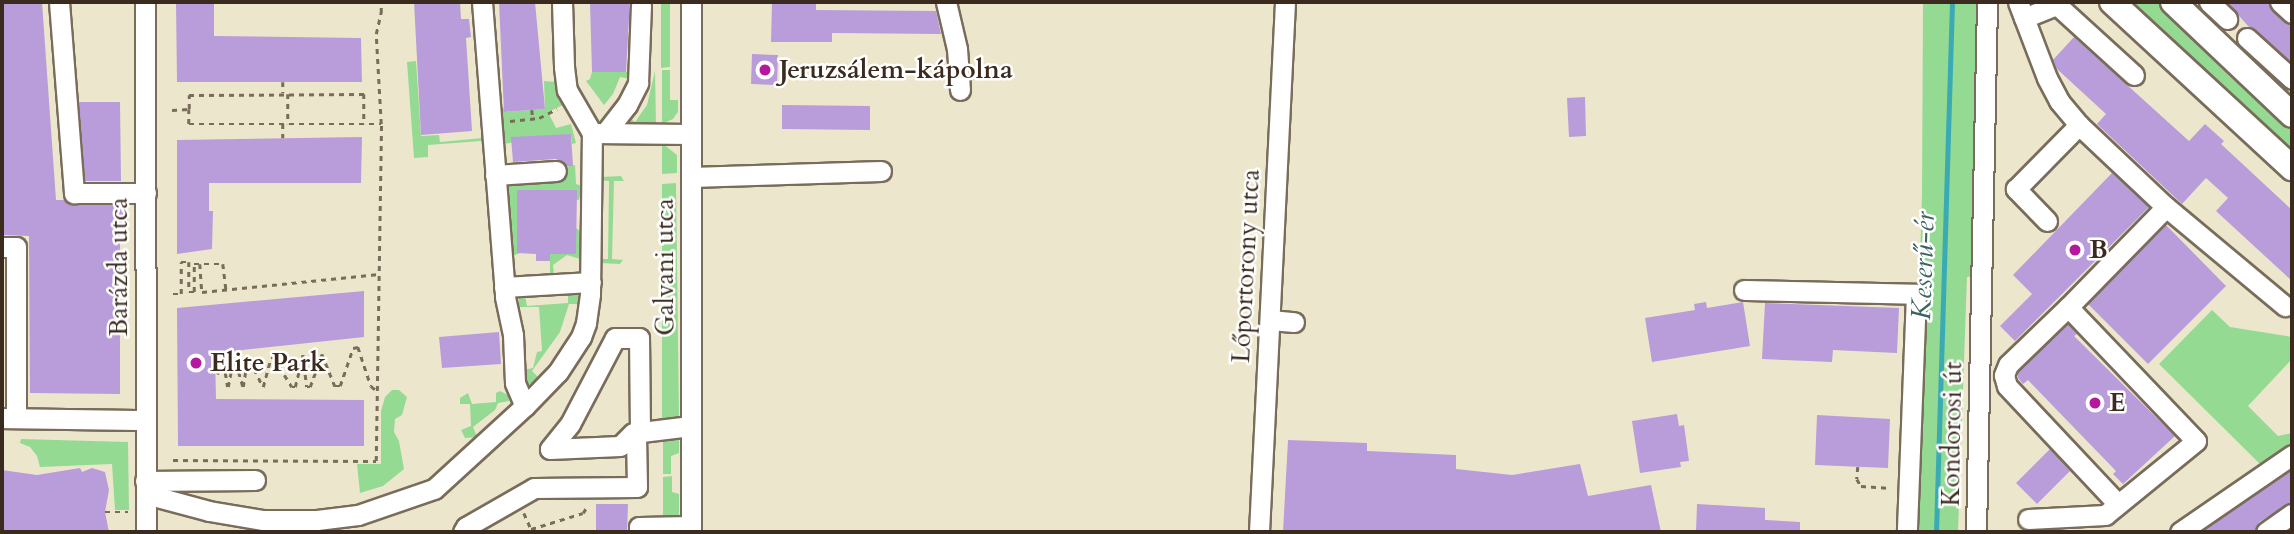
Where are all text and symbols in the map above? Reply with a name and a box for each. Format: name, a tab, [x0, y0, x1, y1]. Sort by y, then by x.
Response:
place label: Jeruzsálem-kápolna	[779, 54, 1013, 86]
marker: Jeruzsálem-kápolna	[757, 62, 773, 78]
street label: Lőportorony utca	[1225, 168, 1267, 364]
street label: Barázda utca	[103, 198, 135, 336]
street label: Galvani utca	[649, 198, 681, 336]
water label: Keserű-ér	[1904, 211, 1942, 321]
place label: B	[2089, 234, 2108, 266]
marker: B	[2067, 242, 2083, 258]
place label: Elite Park	[210, 347, 326, 379]
marker: Elite Park	[188, 355, 204, 371]
street label: Kondorosi út	[1935, 361, 1969, 507]
place label: E	[2109, 387, 2126, 419]
marker: E	[2087, 395, 2103, 411]

